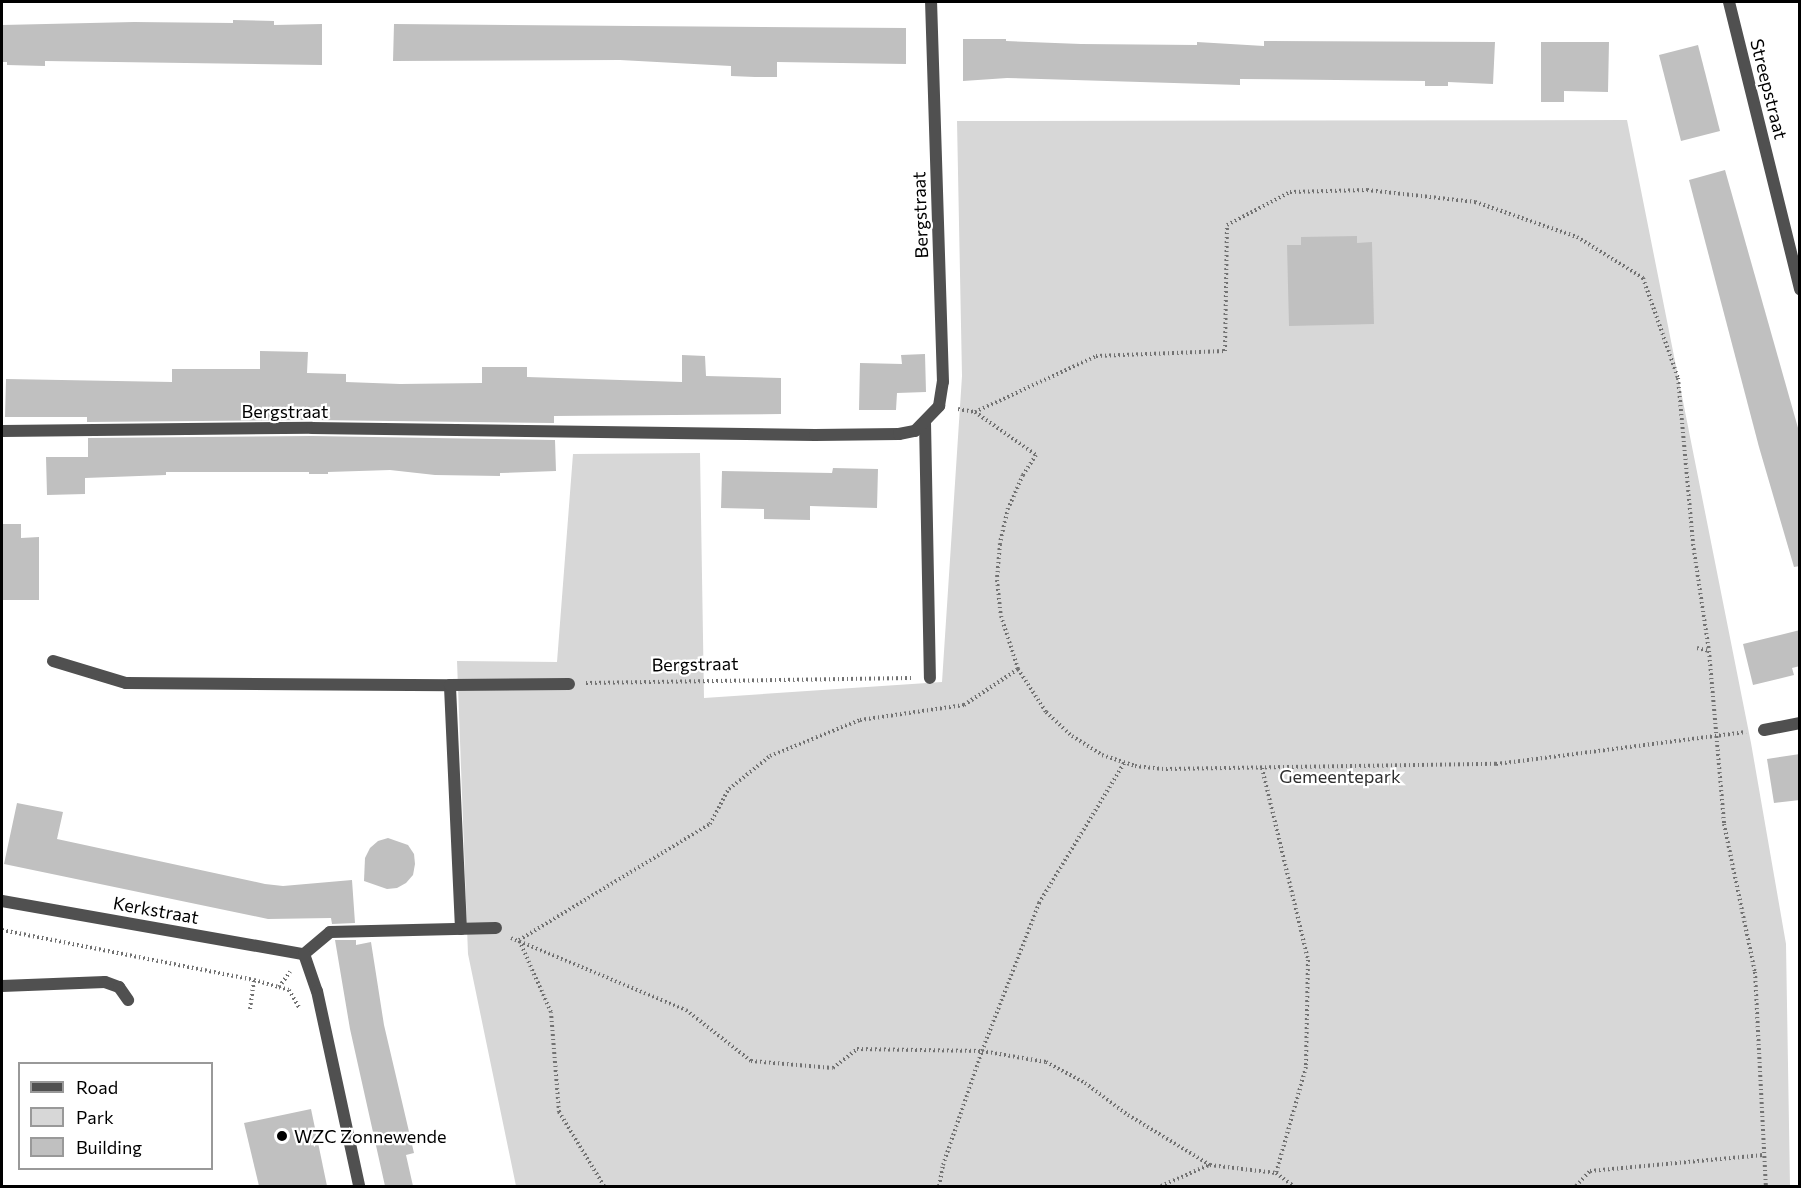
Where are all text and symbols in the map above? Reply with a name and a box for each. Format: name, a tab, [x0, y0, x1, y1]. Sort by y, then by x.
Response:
street label: Streepstraat	[1746, 36, 1792, 142]
street label: Bergstraat	[908, 171, 932, 259]
street label: Bergstraat	[242, 400, 328, 422]
street label: Bergstraat	[651, 652, 739, 676]
park label: Gemeentepark	[1279, 765, 1401, 787]
street label: Kerkstraat	[111, 892, 201, 928]
legend	[18, 1062, 213, 1170]
text: Road	[76, 1076, 118, 1098]
text: Park	[76, 1106, 114, 1128]
place label: WZC Zonnewende	[294, 1125, 446, 1147]
marker: WZC Zonnewende	[275, 1129, 289, 1143]
text: Building	[76, 1136, 142, 1158]

